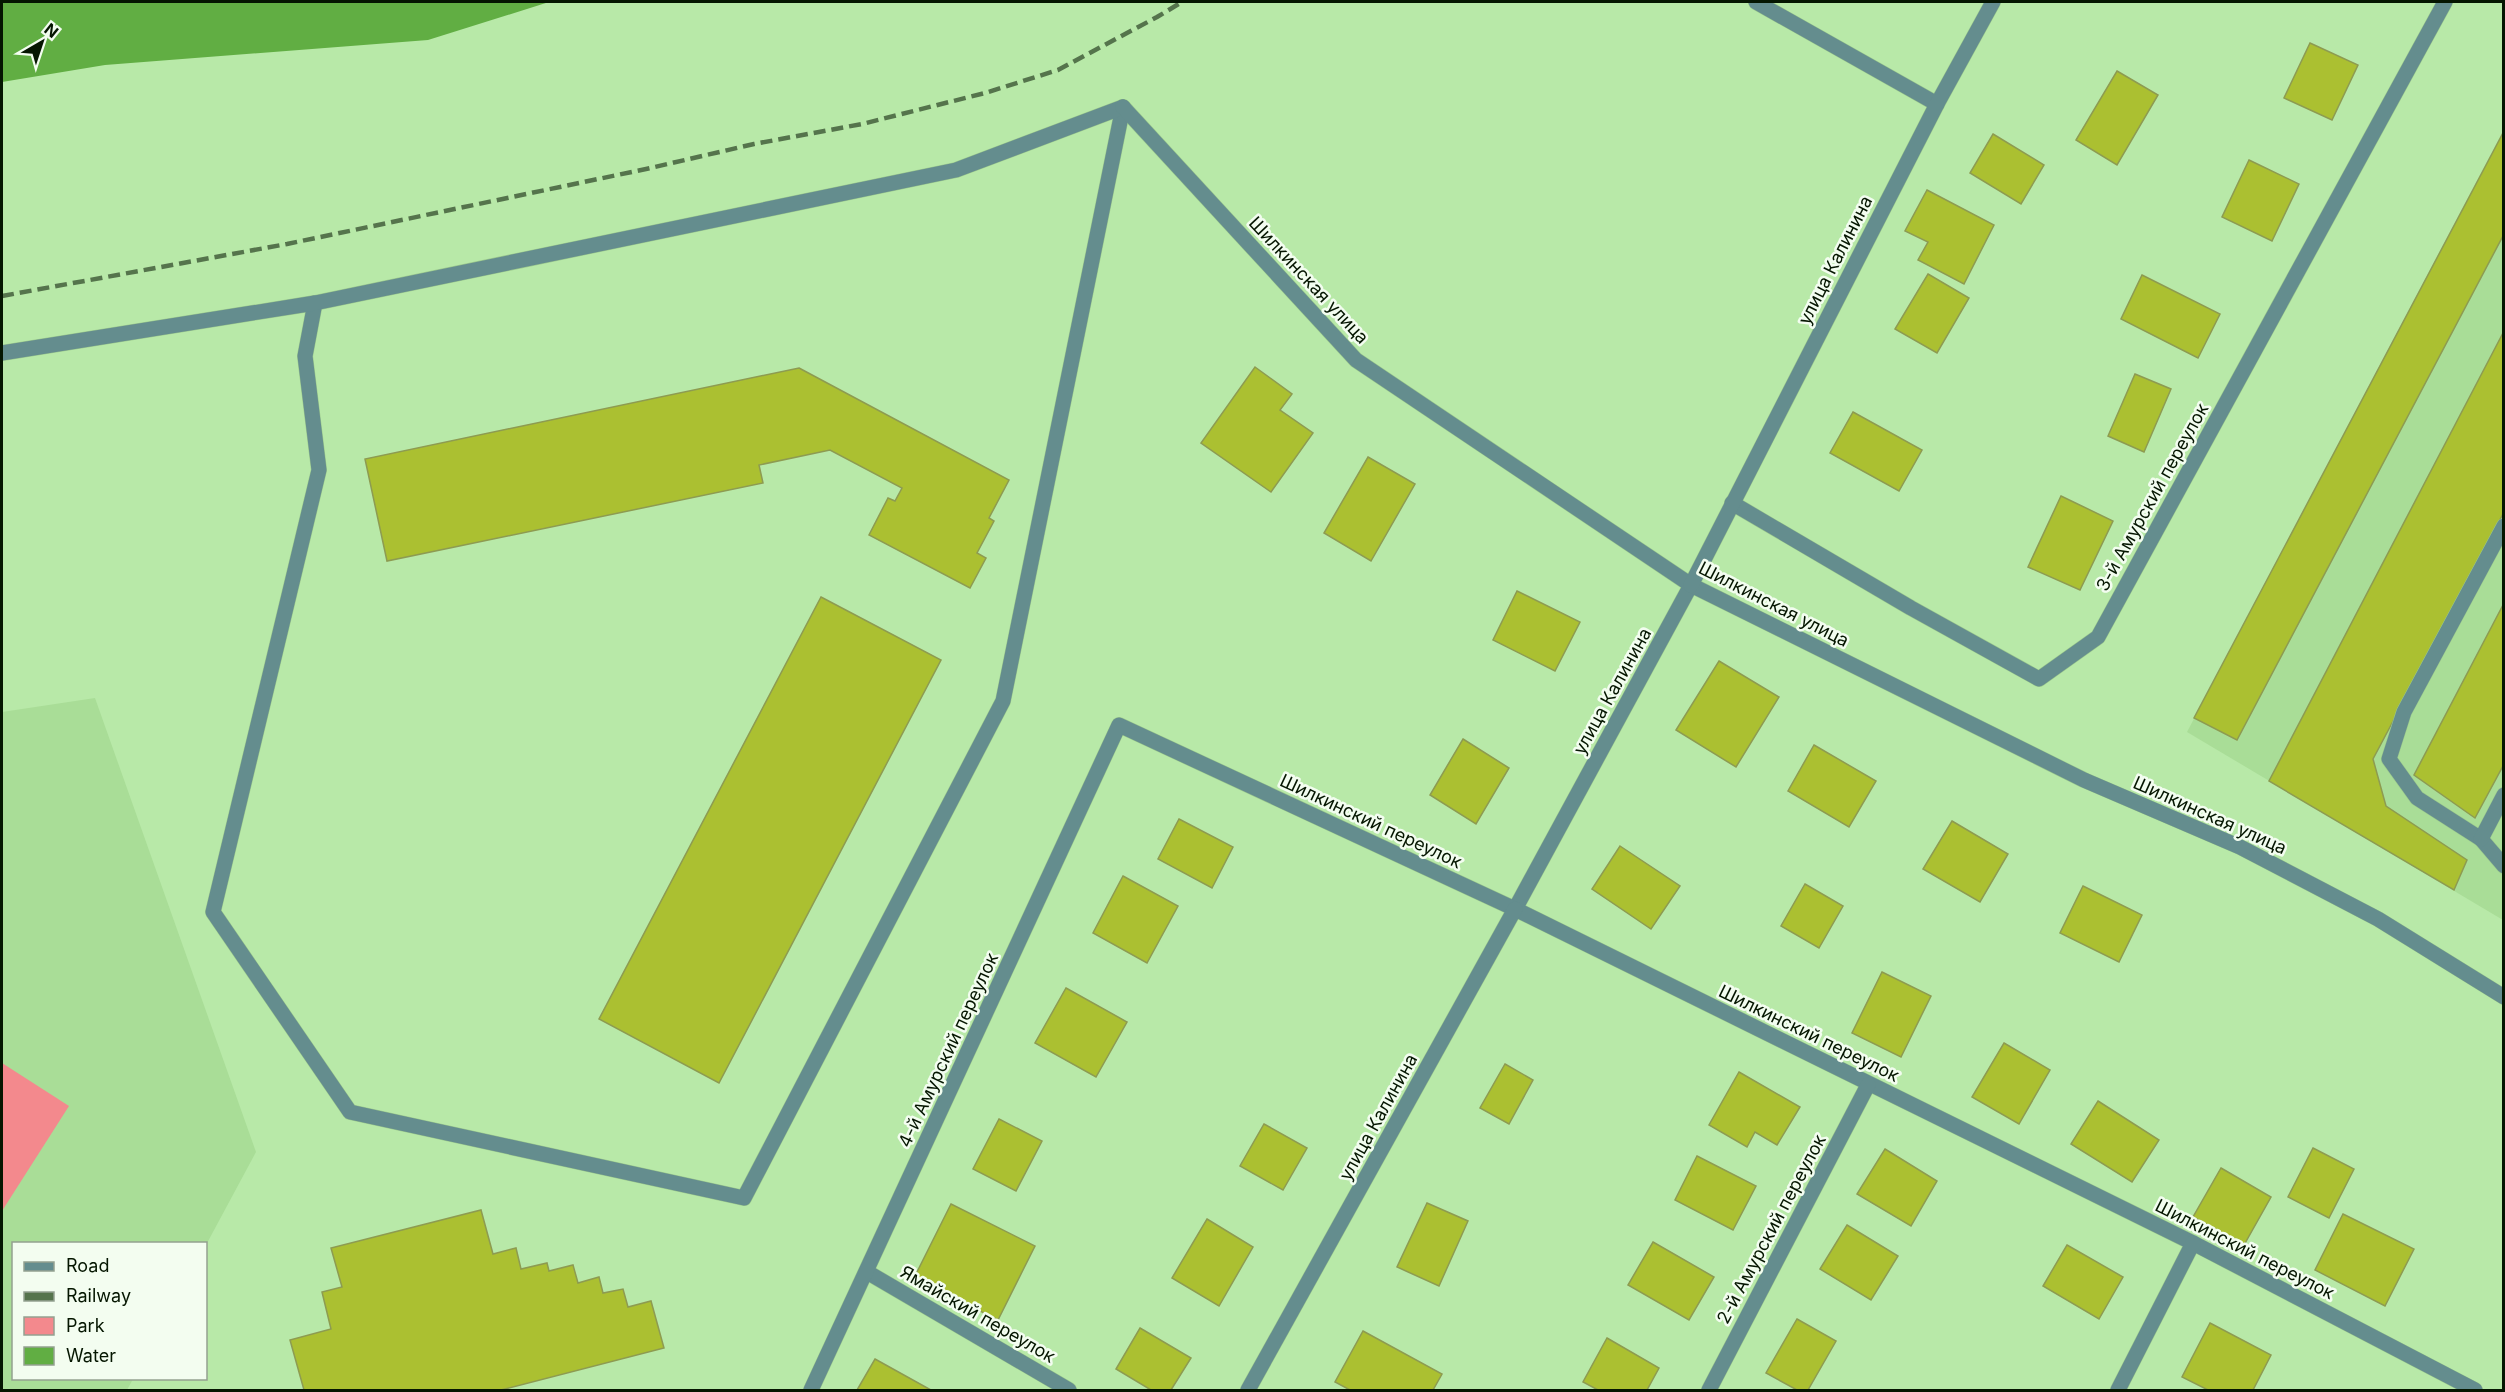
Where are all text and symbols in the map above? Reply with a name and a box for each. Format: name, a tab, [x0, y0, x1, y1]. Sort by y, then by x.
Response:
north arrow	[12, 12, 72, 72]
text: N	[40, 19, 62, 42]
street label: улица Калинина	[1794, 192, 1876, 328]
street label: Шилкинская улица	[1245, 212, 1373, 348]
street label: 3-й Амурский переулок	[2092, 399, 2213, 595]
street label: Шилкинская улица	[1695, 557, 1853, 651]
street label: улица Калинина	[1569, 624, 1655, 758]
street label: Шилкинский переулок	[1277, 770, 1465, 872]
street label: Шилкинская улица	[2130, 772, 2290, 858]
street label: 4-й Амурский переулок	[894, 949, 1002, 1150]
street label: Шилкинский переулок	[1715, 980, 1903, 1086]
street label: улица Калинина	[1335, 1050, 1421, 1184]
street label: 2-й Амурский переулок	[1712, 1131, 1830, 1327]
street label: Шилкинский переулок	[2152, 1195, 2338, 1303]
legend	[12, 1242, 207, 1380]
text: Road	[66, 1255, 109, 1276]
street label: Ямайский переулок	[897, 1261, 1059, 1367]
text: Railway	[66, 1285, 131, 1306]
text: Park	[66, 1315, 105, 1336]
text: Water	[66, 1345, 116, 1366]

